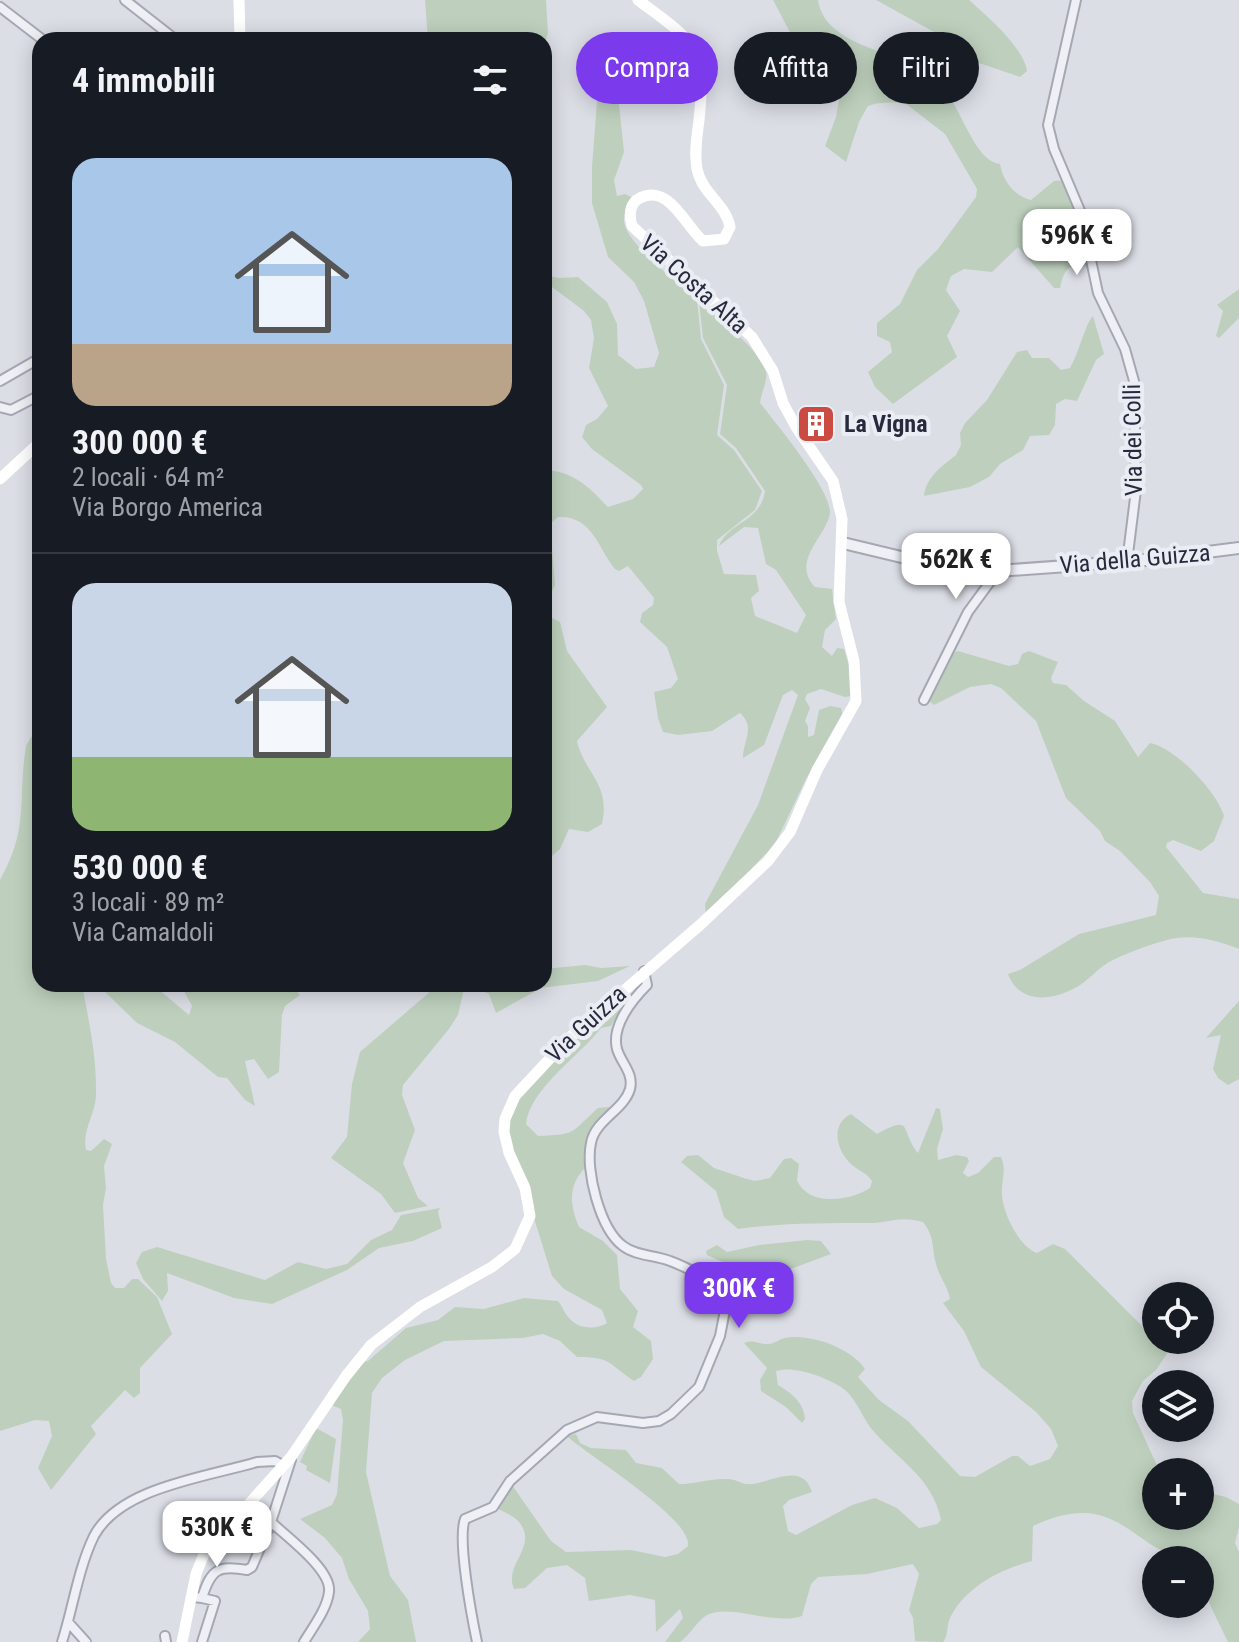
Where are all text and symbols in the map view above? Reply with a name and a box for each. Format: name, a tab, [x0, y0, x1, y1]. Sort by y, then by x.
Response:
chip: Compra	[576, 32, 718, 104]
chip: Affitta	[734, 32, 857, 104]
chip: Filtri	[873, 32, 979, 104]
icon: filters	[468, 58, 512, 102]
text: 4 immobili	[72, 60, 215, 100]
pin: 596K €	[1012, 209, 1142, 277]
icon: home	[220, 210, 364, 354]
text: 596K €	[1041, 220, 1113, 250]
street label: Via Costa Alta	[635, 229, 753, 339]
street label: Via dei Colli	[1118, 384, 1148, 496]
building icon: La Vigna	[795, 403, 837, 445]
place label: La Vigna	[844, 410, 927, 438]
text: 300 000 €	[72, 422, 208, 462]
text: 2 locali · 64 m²	[72, 462, 224, 492]
text: Via Borgo America	[72, 492, 263, 522]
pin: 562K €	[891, 533, 1021, 601]
street label: Via della Guizza	[1059, 538, 1211, 580]
text: 562K €	[920, 544, 992, 574]
icon: home	[220, 635, 364, 779]
text: 530 000 €	[72, 847, 208, 887]
text: 3 locali · 89 m²	[72, 887, 224, 917]
text: Via Camaldoli	[72, 917, 214, 947]
street label: Via Guizza	[540, 980, 632, 1068]
pin: 300K €	[674, 1262, 804, 1330]
text: 300K €	[703, 1273, 775, 1303]
map controls	[1142, 1282, 1214, 1618]
button: locate	[1142, 1282, 1214, 1354]
button: layers	[1142, 1370, 1214, 1442]
button: +	[1142, 1458, 1214, 1530]
pin: 530K €	[152, 1501, 282, 1569]
text: 530K €	[181, 1512, 253, 1542]
button: −	[1142, 1546, 1214, 1618]

